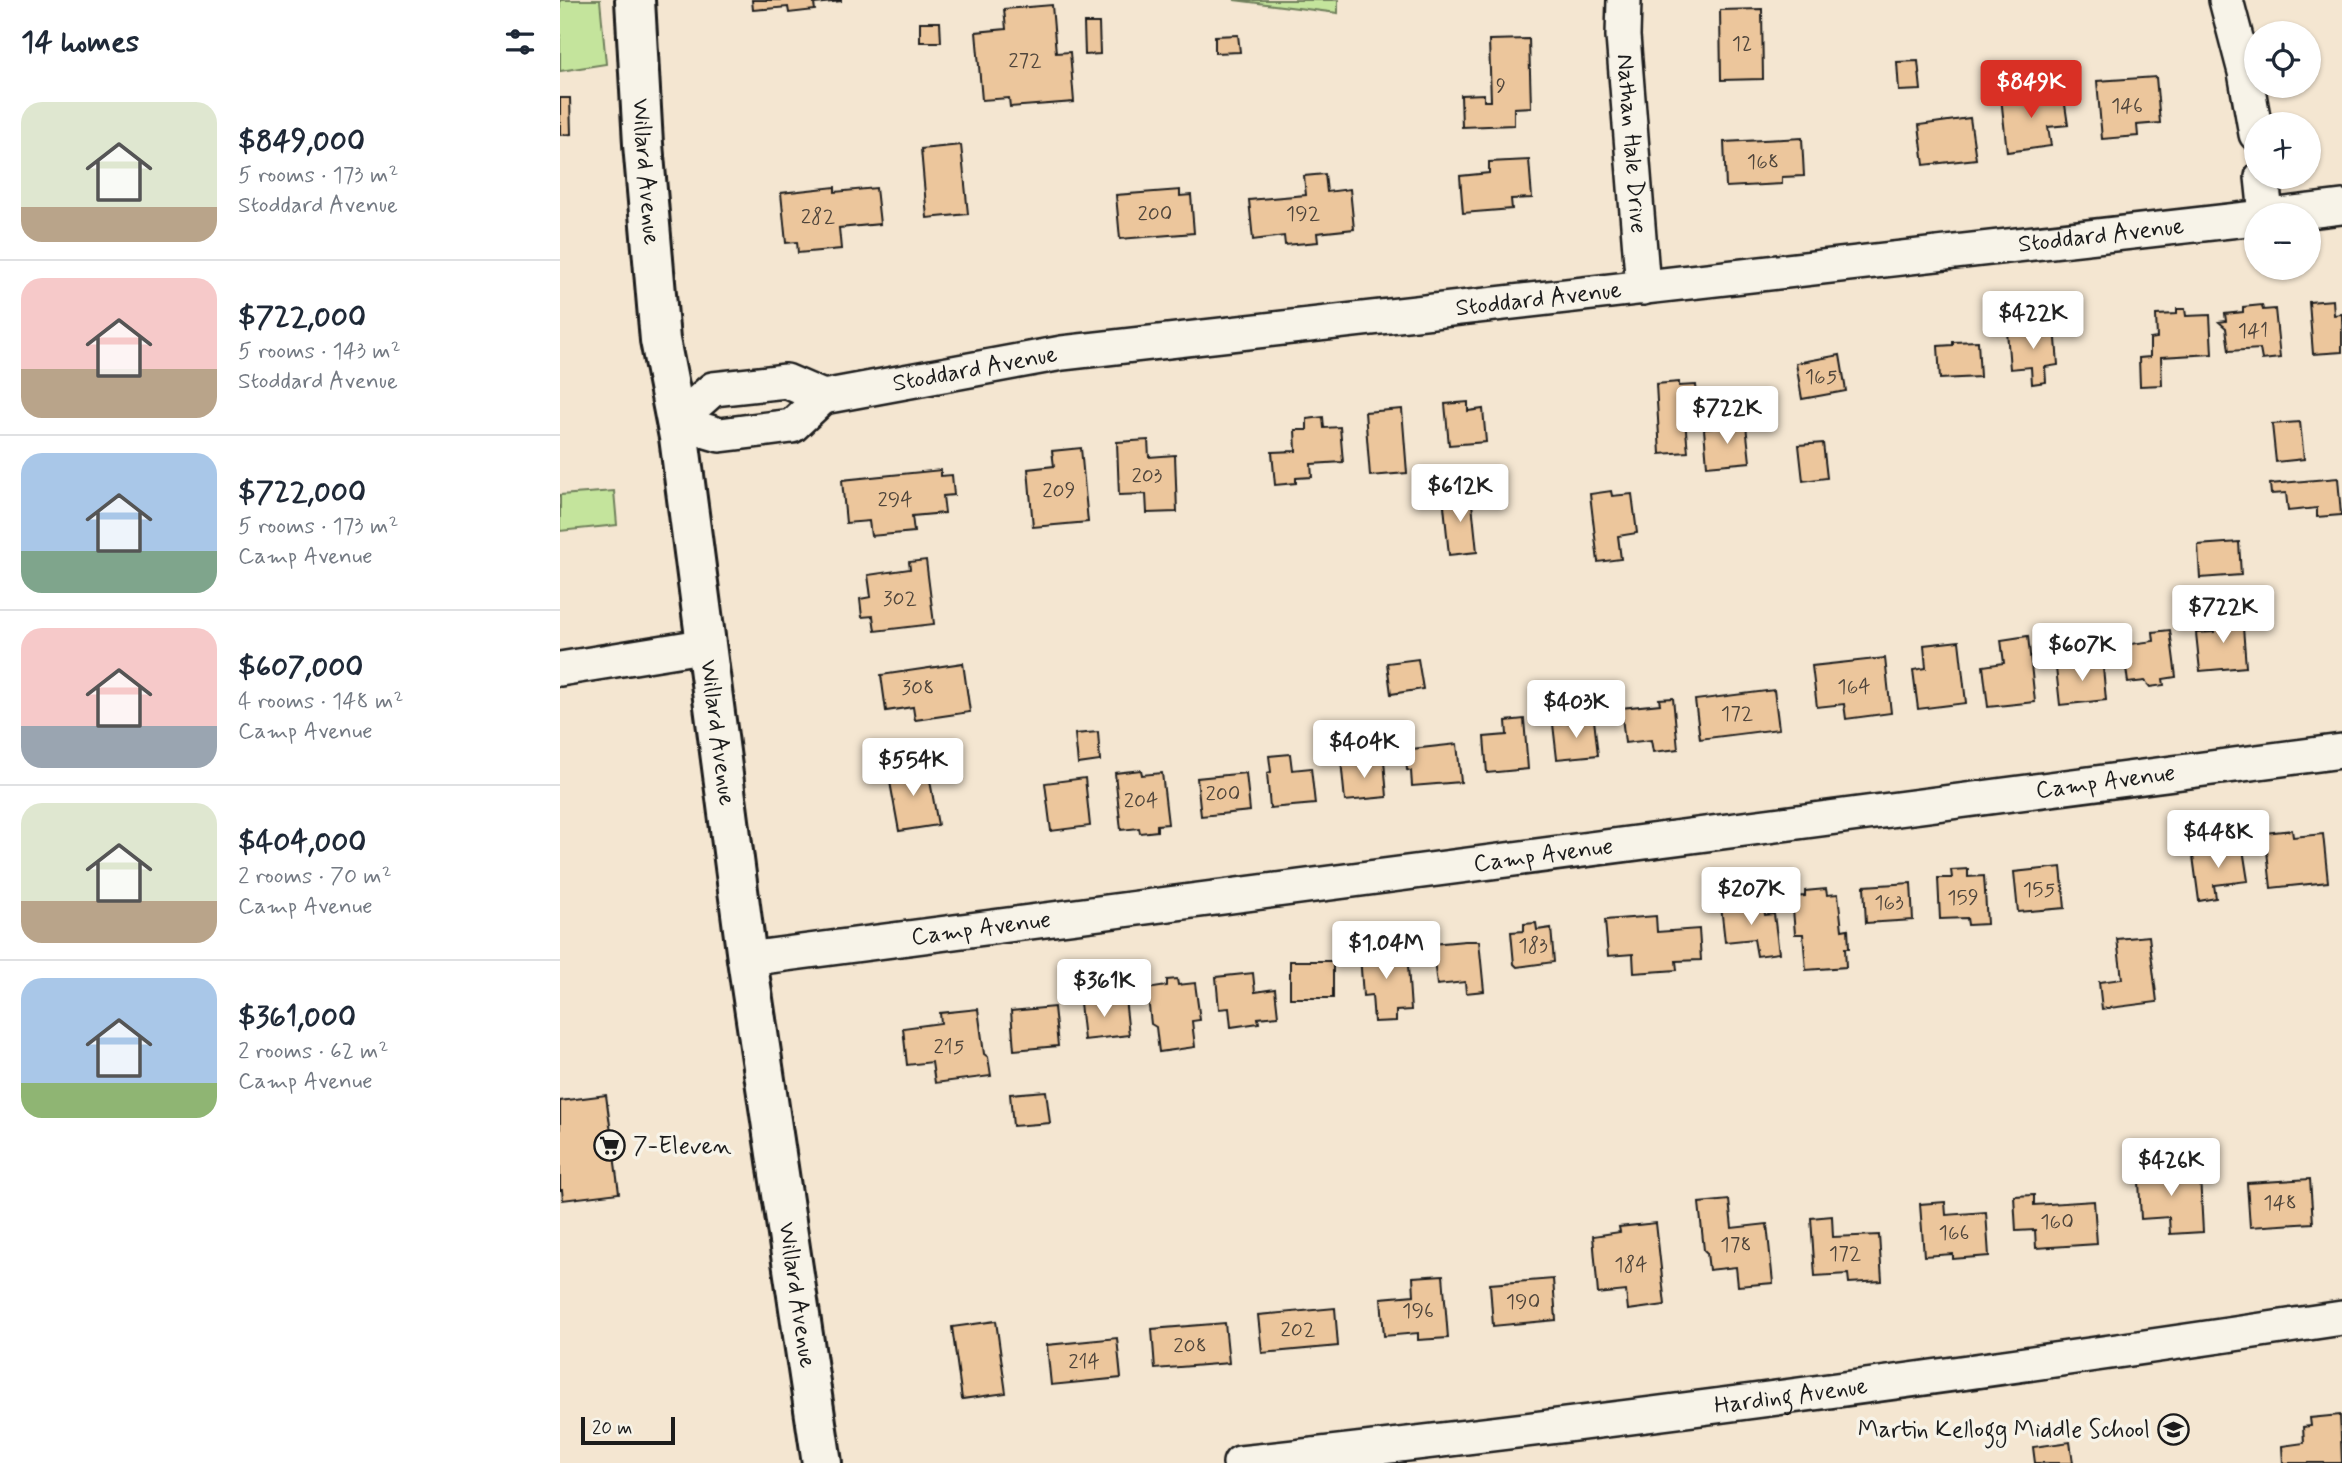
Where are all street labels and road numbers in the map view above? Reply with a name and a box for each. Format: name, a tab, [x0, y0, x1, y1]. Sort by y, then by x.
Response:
street label: Nathan Hale Drive	[1609, 53, 1654, 235]
street label: Willard Avenue	[625, 97, 667, 246]
street label: Stoddard Avenue	[2016, 211, 2186, 260]
street label: Stoddard Avenue	[1454, 274, 1623, 324]
street label: Stoddard Avenue	[890, 339, 1060, 399]
street label: Willard Avenue	[693, 658, 742, 808]
street label: Camp Avenue	[2034, 757, 2177, 806]
street label: Camp Avenue	[1472, 831, 1615, 880]
street label: Camp Avenue	[909, 904, 1053, 953]
street label: Willard Avenue	[771, 1220, 823, 1370]
street label: Harding Avenue	[1712, 1371, 1870, 1422]

